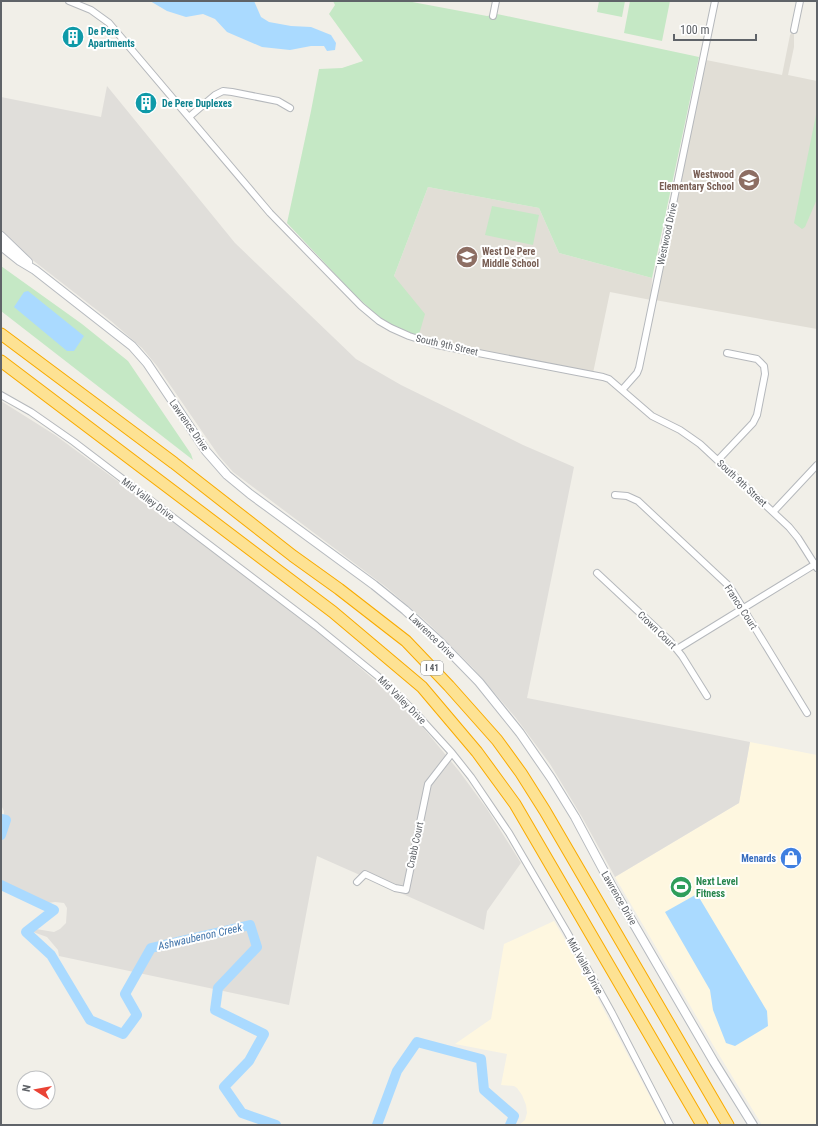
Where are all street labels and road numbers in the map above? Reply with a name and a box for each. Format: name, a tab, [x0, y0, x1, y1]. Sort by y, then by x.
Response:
street label: Westwood Drive	[655, 202, 679, 266]
street label: South 9th Street	[415, 332, 479, 358]
street label: Lawrence Drive	[167, 397, 211, 453]
street label: South 9th Street	[715, 457, 769, 509]
street label: Mid Valley Drive	[120, 476, 177, 523]
street label: Franco Court	[723, 583, 759, 631]
street label: Crown Court	[636, 609, 678, 651]
street label: Lawrence Drive	[407, 611, 458, 661]
road number: I 41	[421, 661, 443, 675]
street label: Mid Valley Drive	[376, 674, 428, 726]
street label: Crabb Court	[405, 821, 425, 869]
street label: Lawrence Drive	[599, 869, 639, 927]
street label: Mid Valley Drive	[565, 936, 605, 996]

